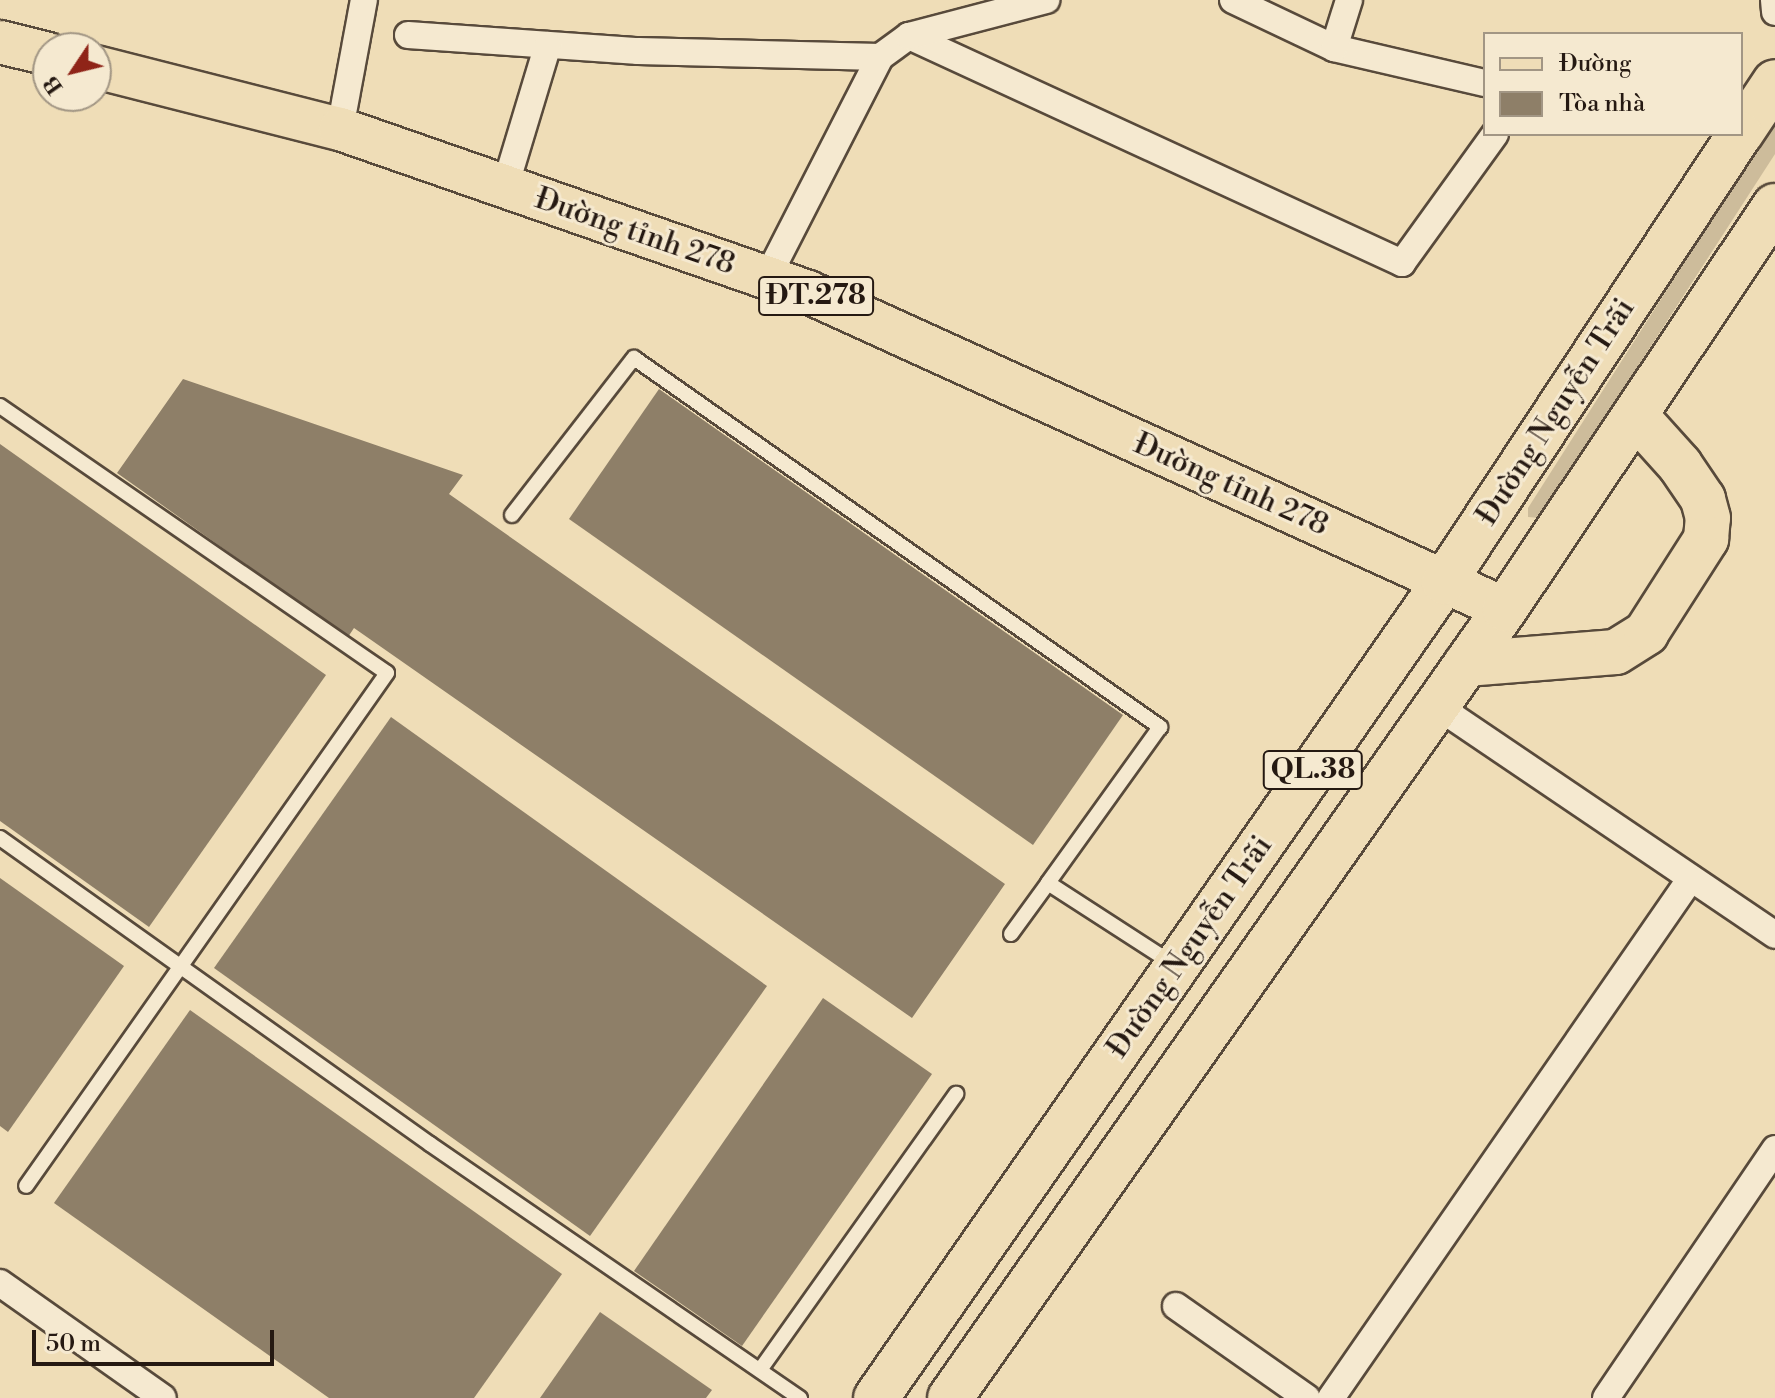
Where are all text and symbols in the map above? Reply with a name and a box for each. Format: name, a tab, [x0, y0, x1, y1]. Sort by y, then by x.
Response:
north arrow	[32, 32, 112, 112]
legend	[1483, 32, 1743, 136]
text: Đường	[1559, 49, 1632, 79]
text: B	[38, 70, 69, 99]
text: Tòa nhà	[1559, 89, 1645, 119]
street label: Đường tỉnh 278	[530, 181, 740, 283]
road number: ĐT.278	[758, 272, 874, 320]
street label: Đường Nguyễn Trãi	[1469, 292, 1643, 532]
street label: Đường tỉnh 278	[1128, 426, 1334, 544]
road number: QL.38	[1261, 746, 1365, 794]
street label: Đường Nguyễn Trãi	[1100, 829, 1280, 1065]
scale bar	[36, 1314, 278, 1364]
text: 50 m	[46, 1329, 101, 1359]

